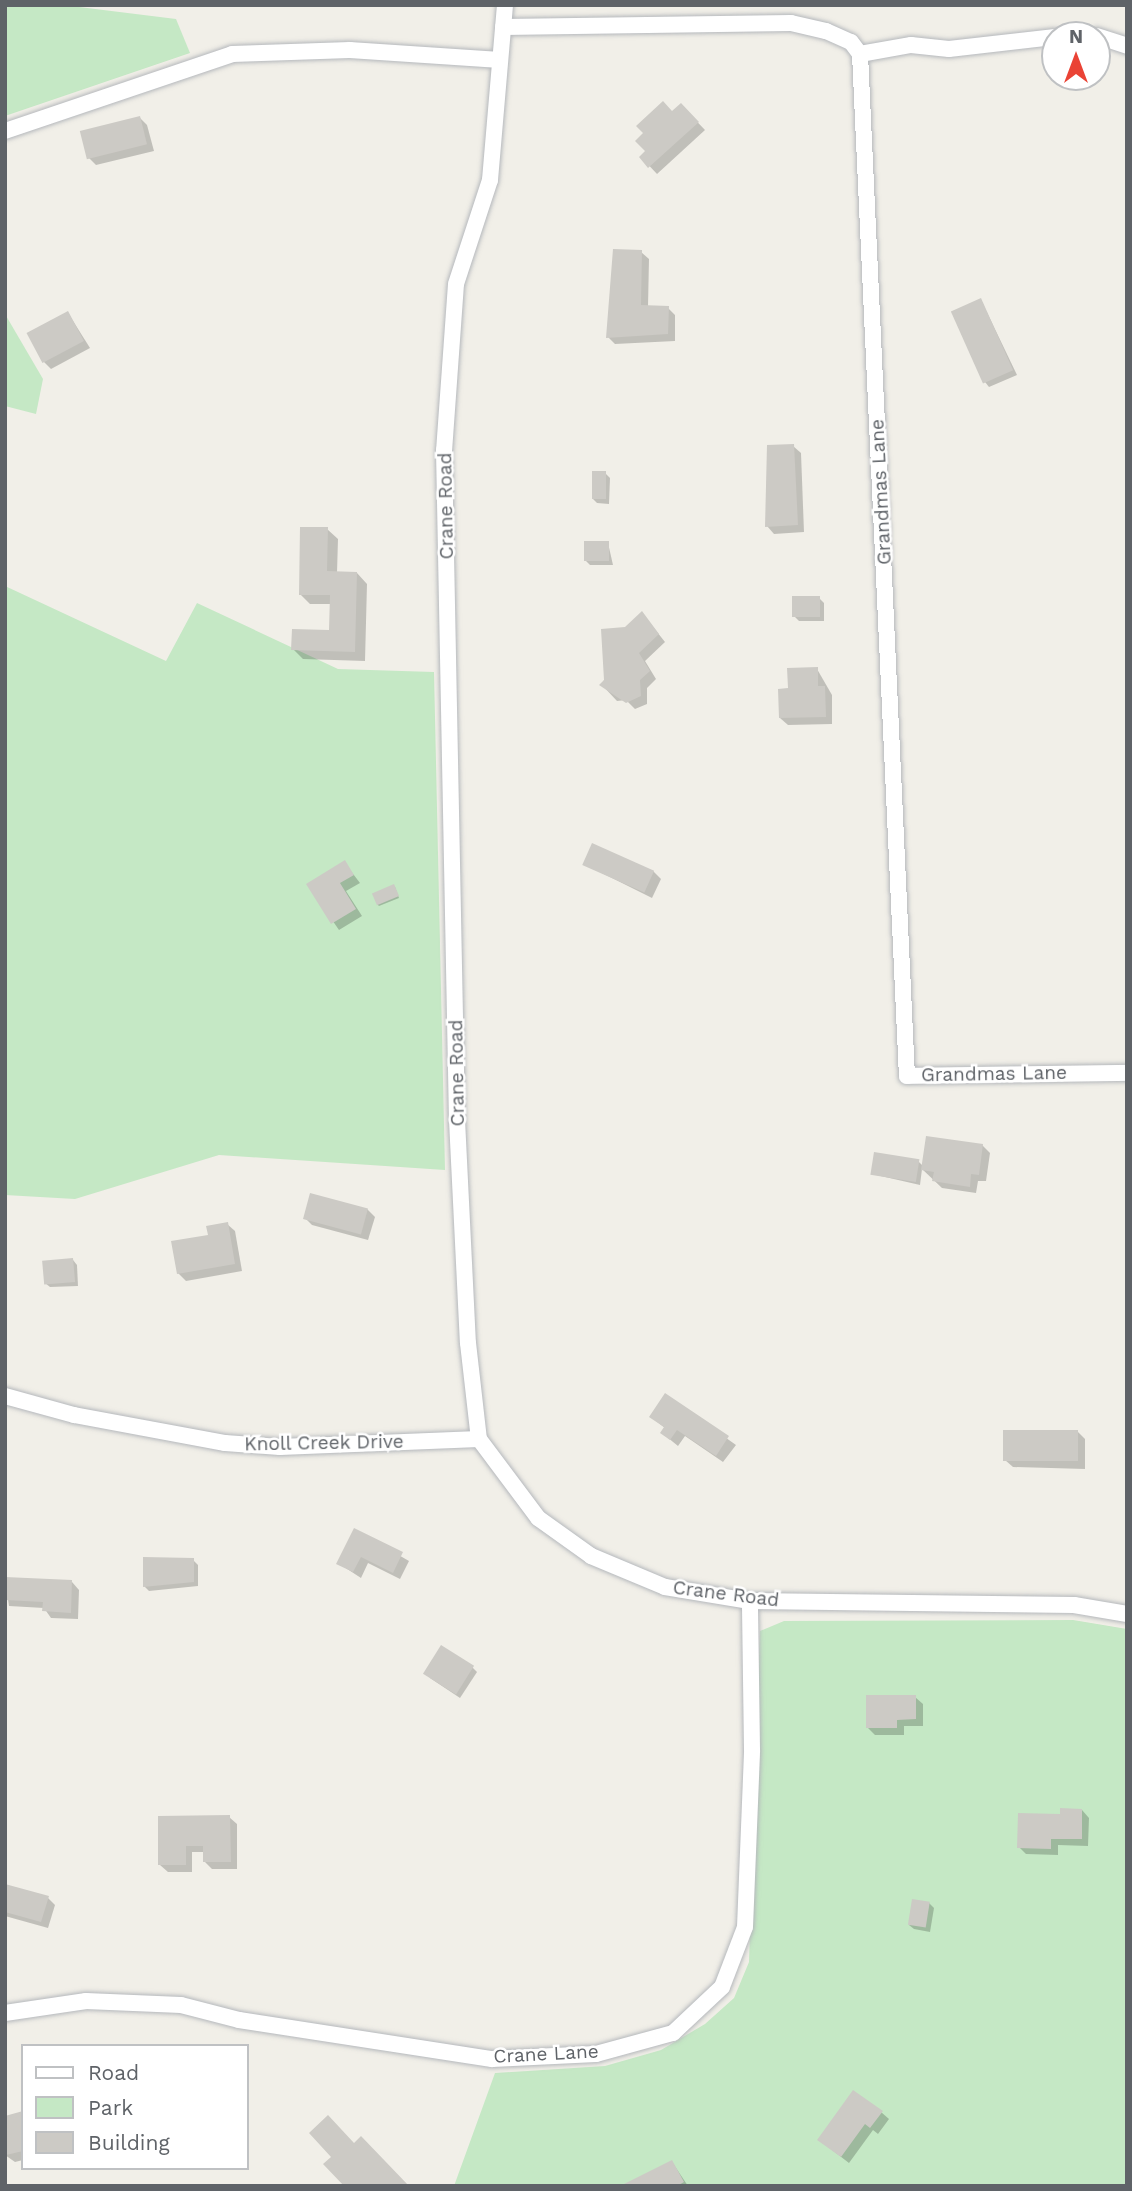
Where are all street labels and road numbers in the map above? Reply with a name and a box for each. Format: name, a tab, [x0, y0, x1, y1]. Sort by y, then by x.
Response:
street label: Grandmas Lane	[866, 419, 896, 565]
street label: Crane Road	[434, 452, 458, 560]
street label: Crane Road	[445, 1019, 469, 1127]
street label: Grandmas Lane	[921, 1061, 1067, 1087]
street label: Knoll Creek Drive	[243, 1430, 405, 1456]
street label: Crane Road	[672, 1576, 780, 1612]
street label: Crane Lane	[493, 2040, 599, 2068]

